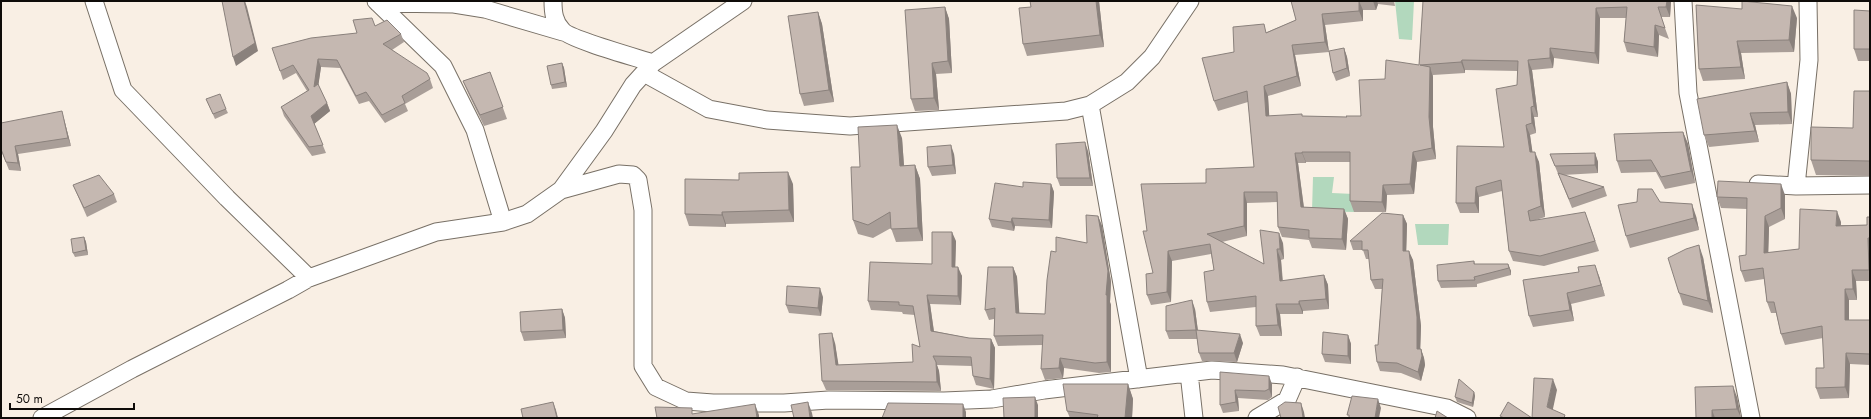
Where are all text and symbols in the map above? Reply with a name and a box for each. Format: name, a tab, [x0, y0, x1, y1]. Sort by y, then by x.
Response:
scale bar	[10, 385, 134, 411]
text: 50 m	[16, 390, 43, 408]

